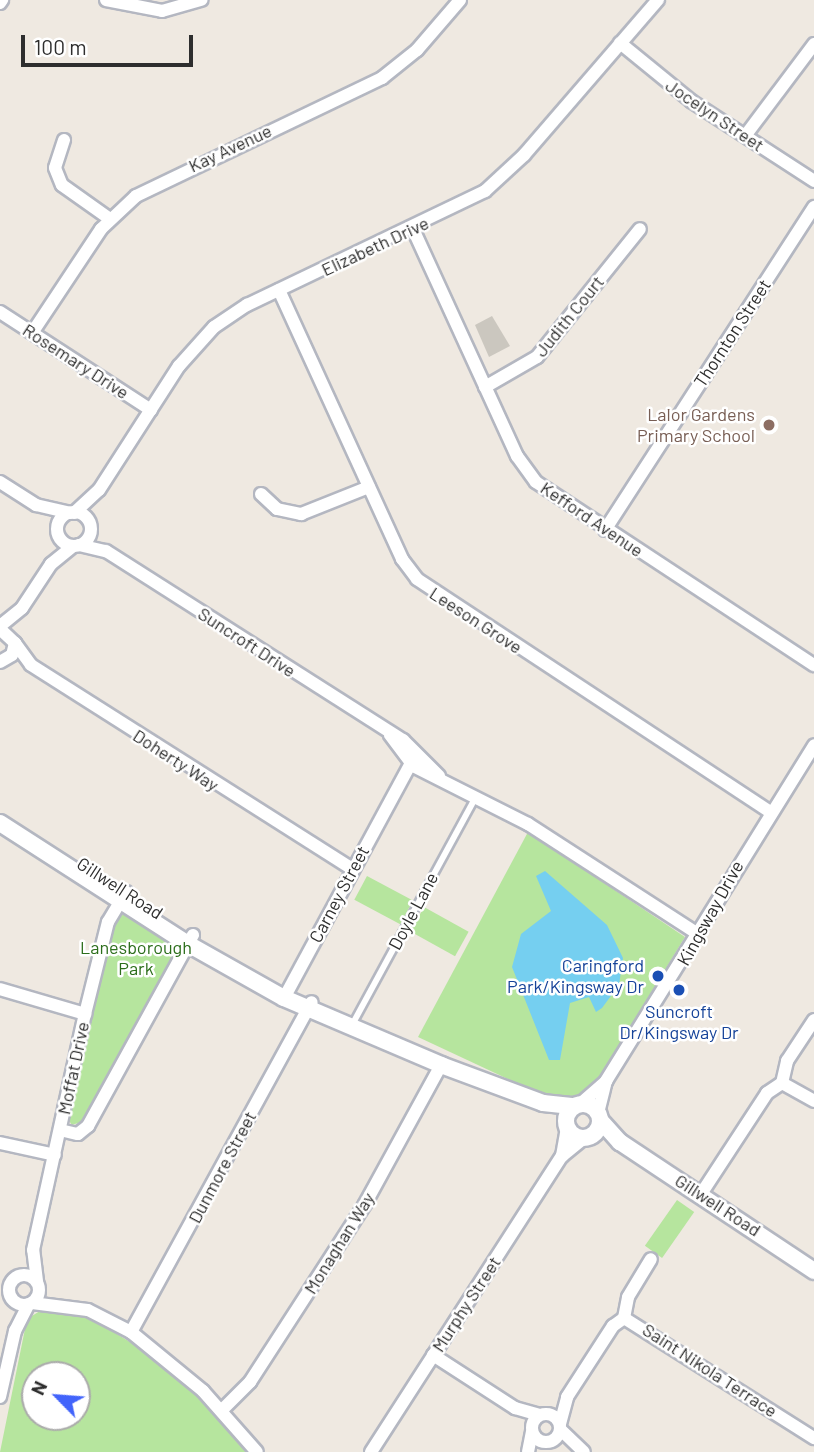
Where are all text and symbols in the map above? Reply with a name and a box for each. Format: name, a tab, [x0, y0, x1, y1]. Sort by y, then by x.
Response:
scale bar	[24, 21, 196, 65]
text: 100 m	[34, 34, 87, 59]
street label: Jocelyn Street	[662, 74, 768, 156]
street label: Kay Avenue	[185, 119, 275, 177]
street label: Elizabeth Drive	[318, 212, 432, 280]
street label: Judith Court	[530, 271, 608, 361]
street label: Thornton Street	[689, 275, 775, 391]
street label: Rosemary Drive	[19, 319, 133, 403]
place label: Lalor Gardens Primary School	[637, 404, 755, 446]
marker: Lalor Gardens Primary School	[761, 417, 777, 433]
street label: Kefford Avenue	[537, 477, 647, 561]
street label: Leeson Grove	[426, 582, 526, 658]
street label: Suncroft Drive	[194, 602, 300, 682]
street label: Doherty Way	[129, 724, 223, 796]
street label: Carney Street	[304, 842, 374, 946]
street label: Gillwell Road	[73, 852, 167, 924]
street label: Kingsway Drive	[672, 857, 748, 969]
street label: Doyle Lane	[384, 868, 442, 954]
park label: Lanesborough Park	[80, 937, 192, 979]
place label: Caringford Park/Kingsway Dr	[507, 955, 644, 998]
marker: Caringford Park/Kingsway Dr	[650, 968, 666, 984]
marker: Suncroft Dr/Kingsway Dr	[671, 982, 687, 998]
place label: Suncroft Dr/Kingsway Dr	[619, 1001, 739, 1044]
street label: Moffat Drive	[53, 1020, 93, 1116]
street label: Dunmore Street	[183, 1107, 261, 1227]
street label: Gillwell Road	[671, 1169, 765, 1241]
street label: Monaghan Way	[299, 1188, 379, 1298]
street label: Murphy Street	[427, 1252, 505, 1356]
street label: Saint Nikola Terrace	[639, 1318, 781, 1422]
north arrow	[21, 1361, 91, 1431]
text: N	[25, 1377, 51, 1398]

